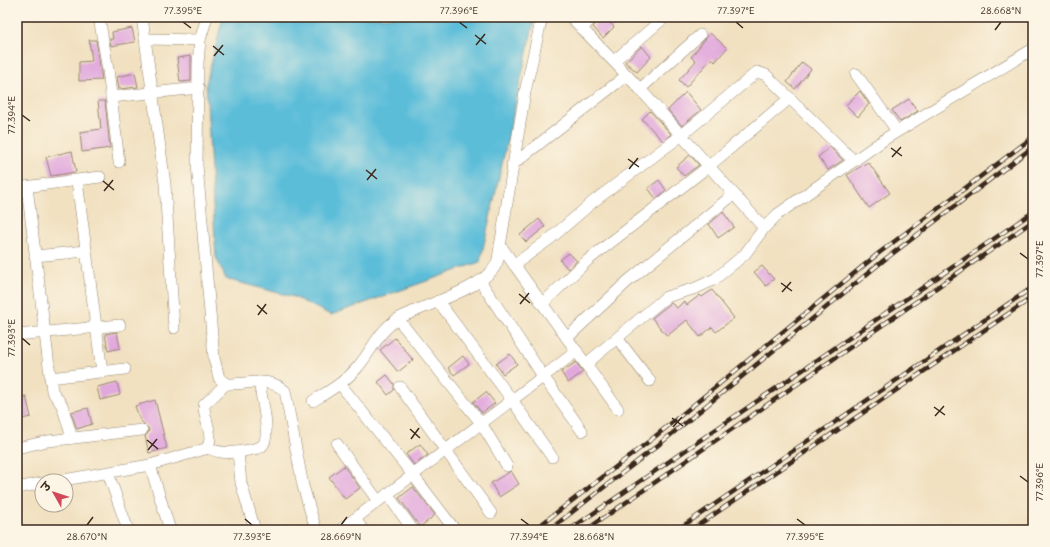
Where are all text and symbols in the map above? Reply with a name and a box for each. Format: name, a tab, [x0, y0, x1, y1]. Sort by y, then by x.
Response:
text: 77.395°E	[164, 4, 202, 17]
text: 77.396°E	[440, 4, 478, 17]
text: 77.397°E	[717, 4, 755, 17]
text: 28.668°N	[981, 4, 1021, 17]
text: 77.394°E	[5, 96, 18, 134]
text: 77.397°E	[1033, 240, 1046, 278]
text: 77.393°E	[5, 319, 18, 357]
text: 77.396°E	[1033, 463, 1046, 501]
north arrow	[34, 473, 74, 513]
text: उ	[38, 478, 55, 495]
text: 28.670°N	[67, 530, 107, 543]
text: 77.393°E	[233, 530, 271, 543]
text: 28.669°N	[321, 530, 361, 543]
text: 77.394°E	[510, 530, 548, 543]
text: 28.668°N	[574, 530, 614, 543]
text: 77.395°E	[786, 530, 824, 543]

